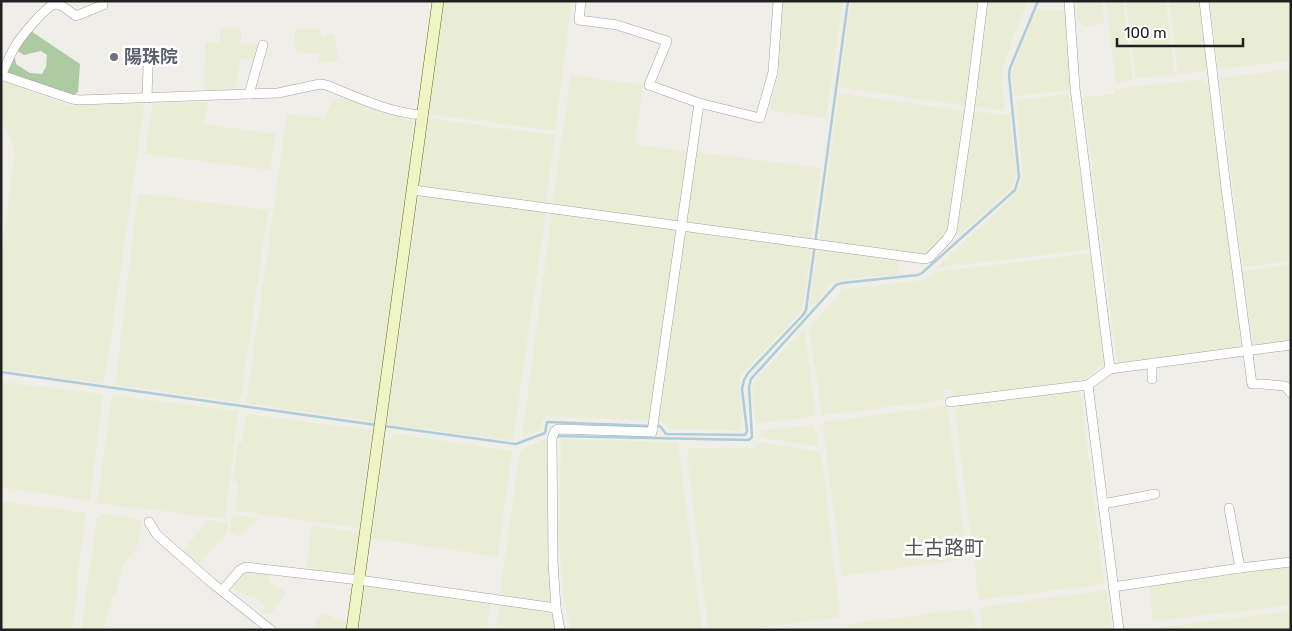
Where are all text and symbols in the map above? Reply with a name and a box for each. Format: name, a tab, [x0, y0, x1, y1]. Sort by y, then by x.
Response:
scale bar	[1117, 15, 1243, 47]
text: 100 m	[1124, 24, 1166, 42]
place label: 陽珠院	[124, 46, 178, 68]
marker: 陽珠院	[108, 51, 120, 63]
district label: 土古路町	[904, 536, 984, 560]

